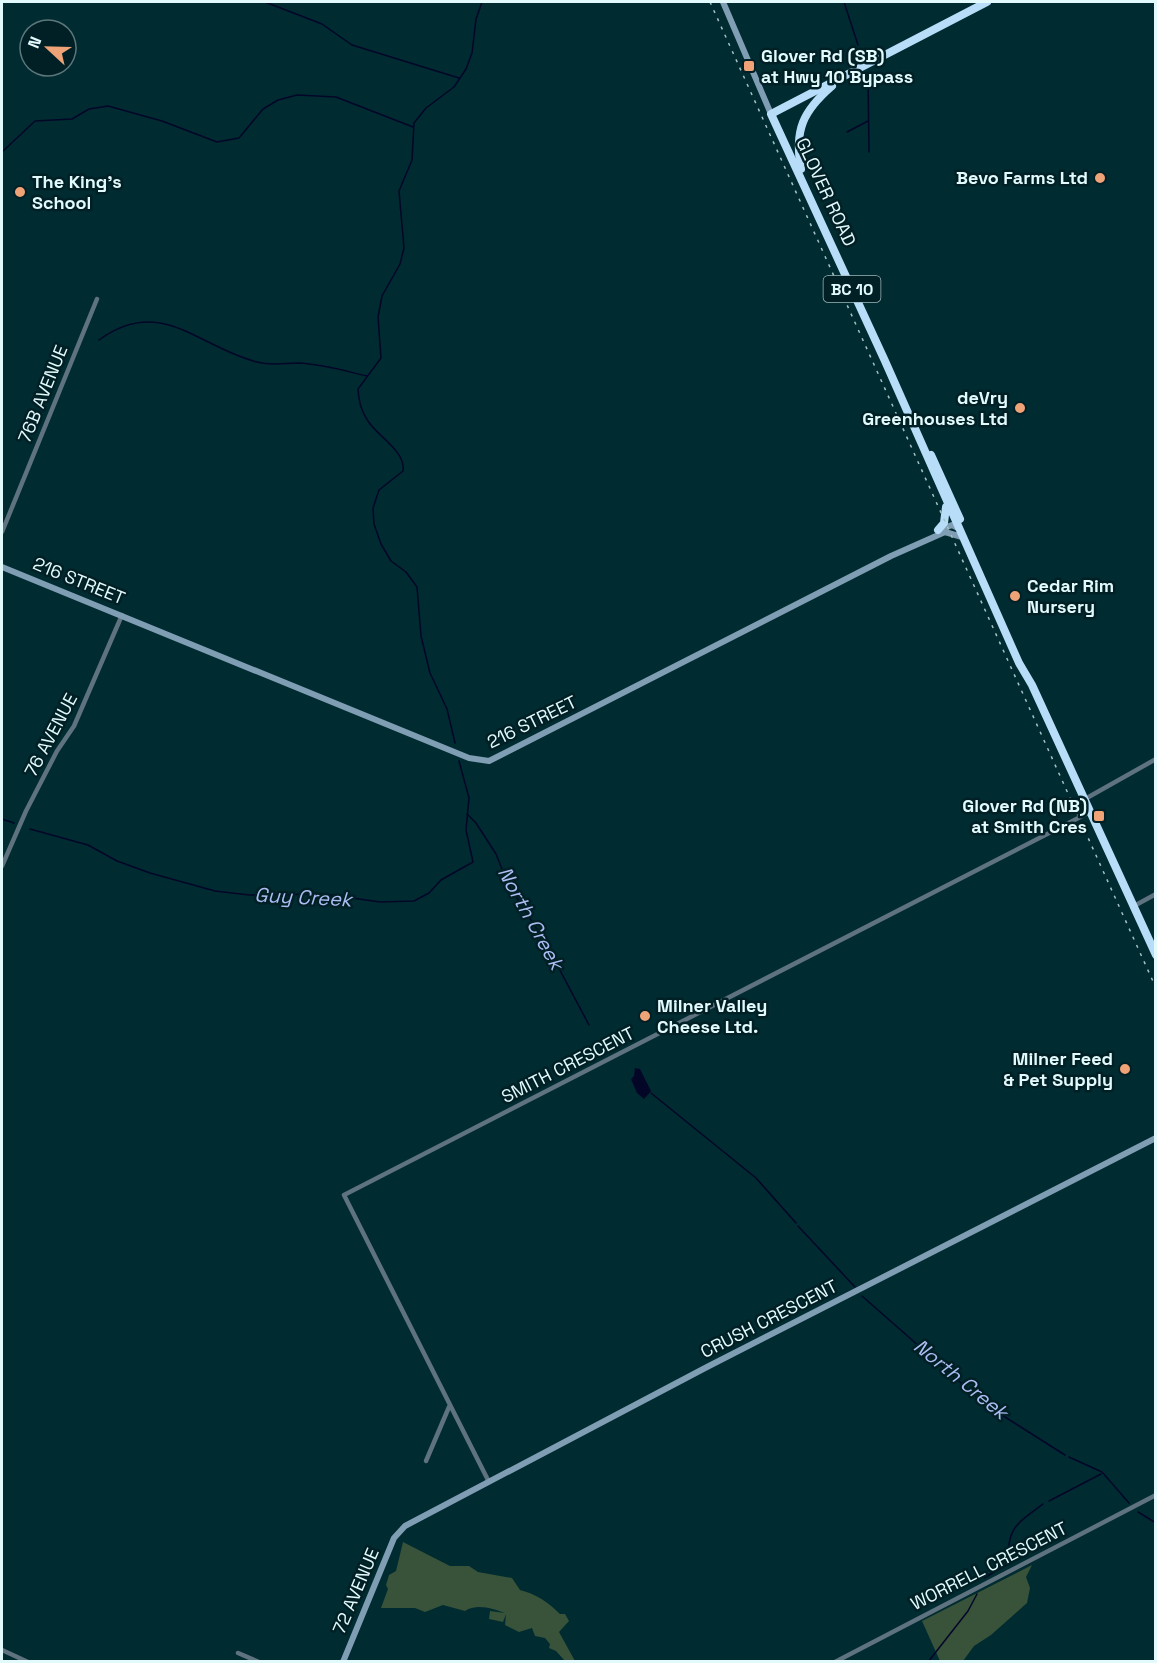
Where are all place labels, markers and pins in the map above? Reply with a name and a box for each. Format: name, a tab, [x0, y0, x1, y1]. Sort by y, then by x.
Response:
place label: Glover Rd (SB) at Hwy 10 Bypass	[761, 44, 913, 88]
marker: Glover Rd (SB) at Hwy 10 Bypass	[742, 59, 756, 73]
place label: Bevo Farms Ltd	[956, 166, 1088, 189]
place label: The King's School	[32, 170, 122, 214]
marker: Bevo Farms Ltd	[1093, 171, 1107, 185]
marker: The King's School	[13, 185, 27, 199]
place label: deVry Greenhouses Ltd	[862, 386, 1008, 430]
marker: deVry Greenhouses Ltd	[1013, 401, 1027, 415]
place label: Cedar Rim Nursery	[1027, 574, 1114, 618]
marker: Cedar Rim Nursery	[1008, 589, 1022, 603]
place label: Glover Rd (NB) at Smith Cres	[962, 794, 1087, 838]
marker: Glover Rd (NB) at Smith Cres	[1092, 809, 1106, 823]
place label: Milner Valley Cheese Ltd.	[657, 994, 767, 1038]
marker: Milner Valley Cheese Ltd.	[638, 1009, 652, 1023]
place label: Milner Feed & Pet Supply	[1003, 1047, 1113, 1091]
marker: Milner Feed & Pet Supply	[1118, 1062, 1132, 1076]

